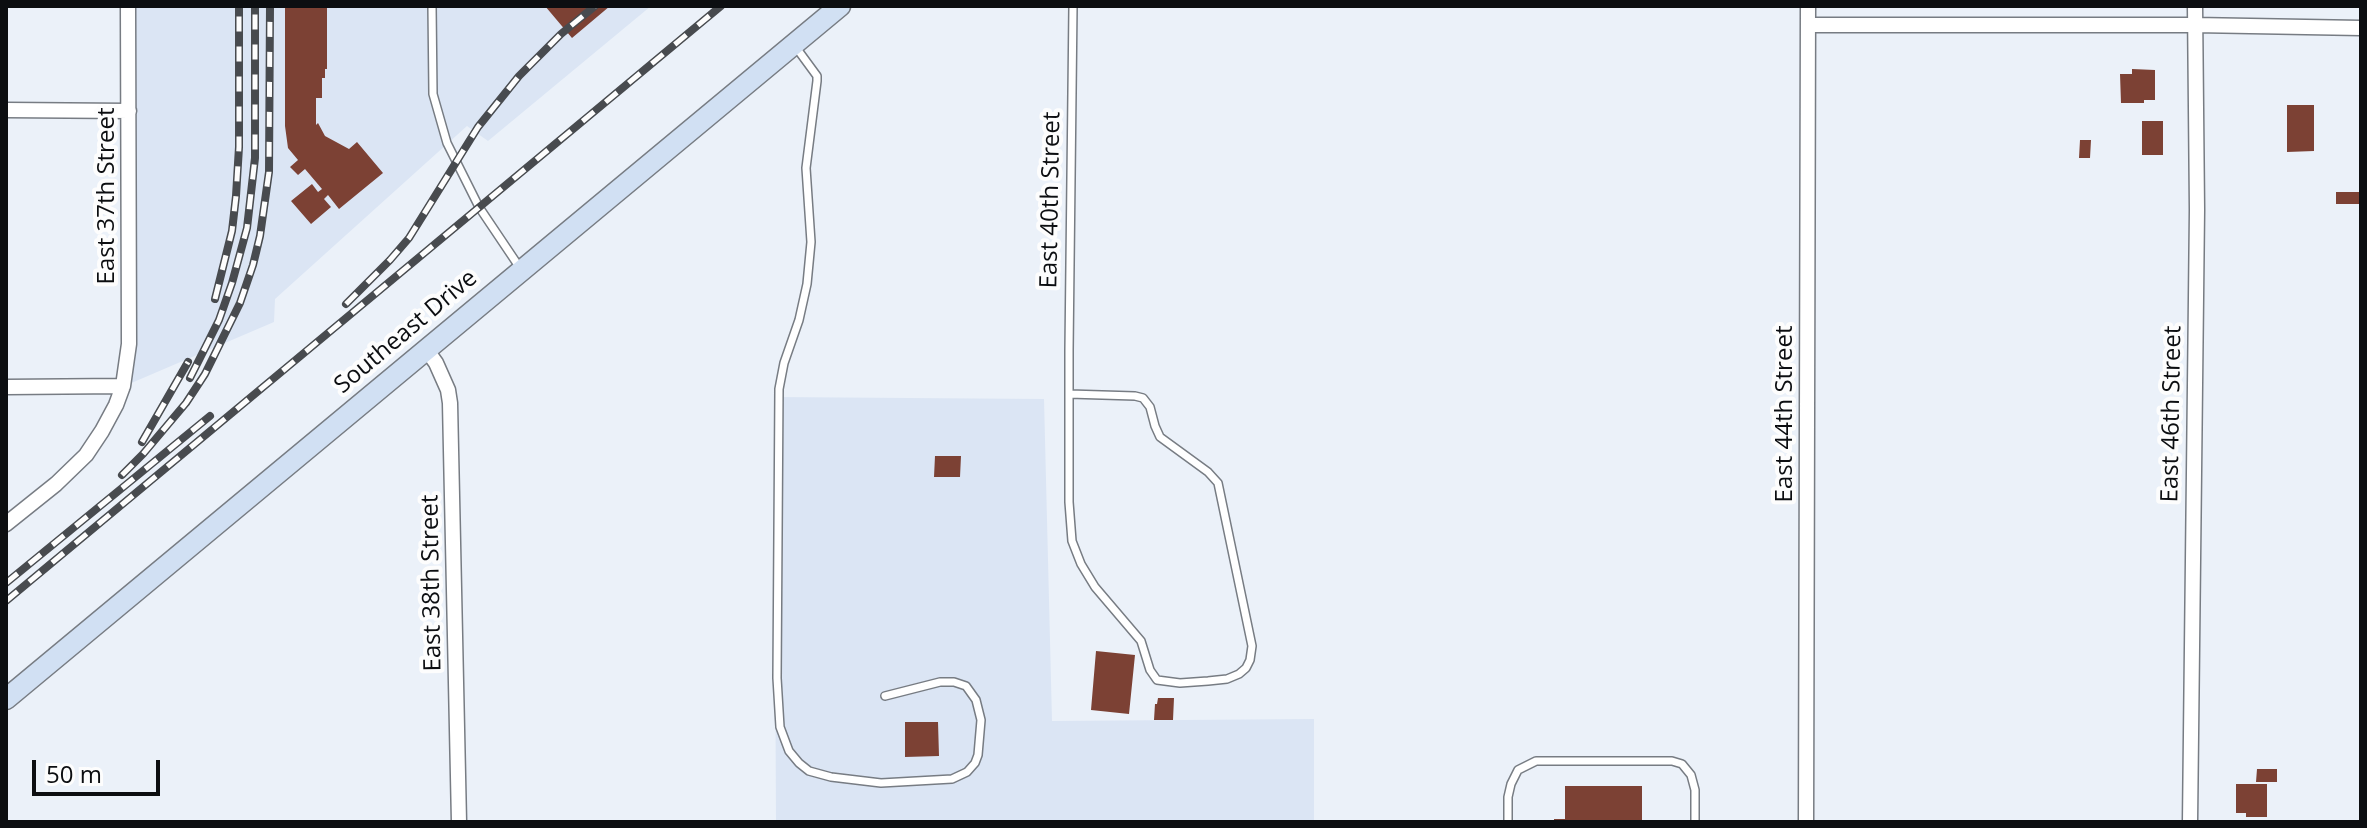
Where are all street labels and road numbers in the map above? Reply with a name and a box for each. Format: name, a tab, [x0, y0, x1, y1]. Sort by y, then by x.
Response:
street label: East 37th Street	[93, 108, 121, 284]
street label: East 40th Street	[1035, 111, 1067, 289]
street label: Southeast Drive	[329, 264, 483, 400]
street label: East 46th Street	[2156, 325, 2188, 503]
street label: East 44th Street	[1771, 326, 1799, 502]
street label: East 38th Street	[416, 494, 448, 672]

